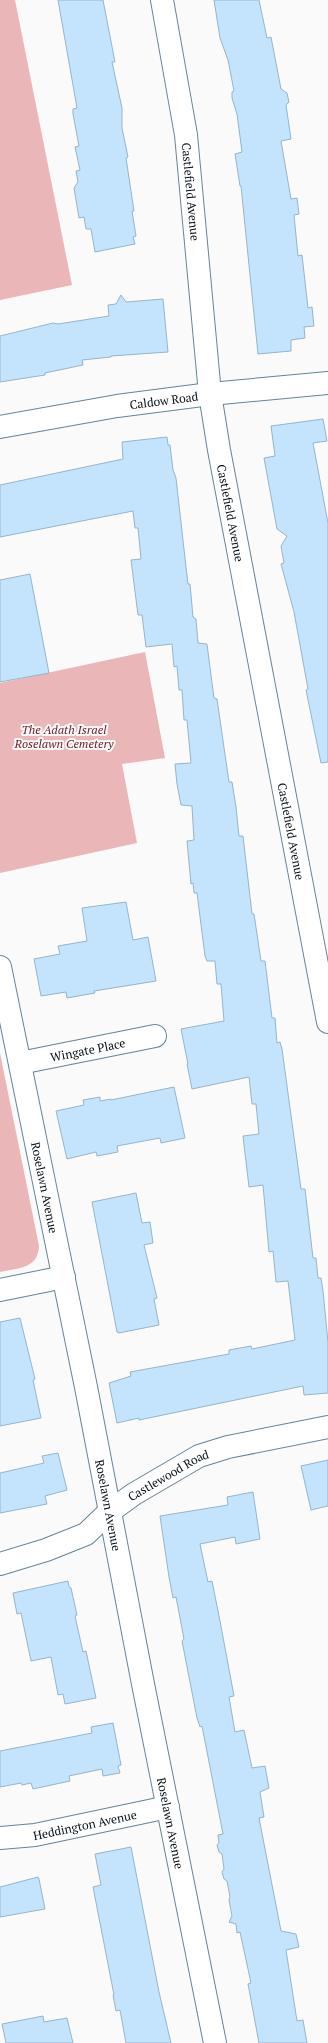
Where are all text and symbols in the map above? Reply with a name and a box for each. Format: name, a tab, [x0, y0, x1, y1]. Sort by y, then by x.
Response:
street label: Castlefield Avenue	[179, 142, 203, 241]
street label: Caldow Road	[129, 388, 199, 412]
street label: Castlefield Avenue	[214, 463, 248, 563]
park label: The Adath Israel Roselawn Cemetery	[14, 722, 114, 751]
street label: Castlefield Avenue	[275, 781, 308, 881]
street label: Wingate Place	[49, 1035, 126, 1064]
street label: Roselawn Avenue	[28, 1140, 62, 1234]
street label: Castlewood Road	[124, 1446, 211, 1504]
street label: Roselawn Avenue	[93, 1458, 125, 1552]
street label: Roselawn Avenue	[154, 1776, 187, 1870]
street label: Heddington Avenue	[32, 1806, 138, 1843]

